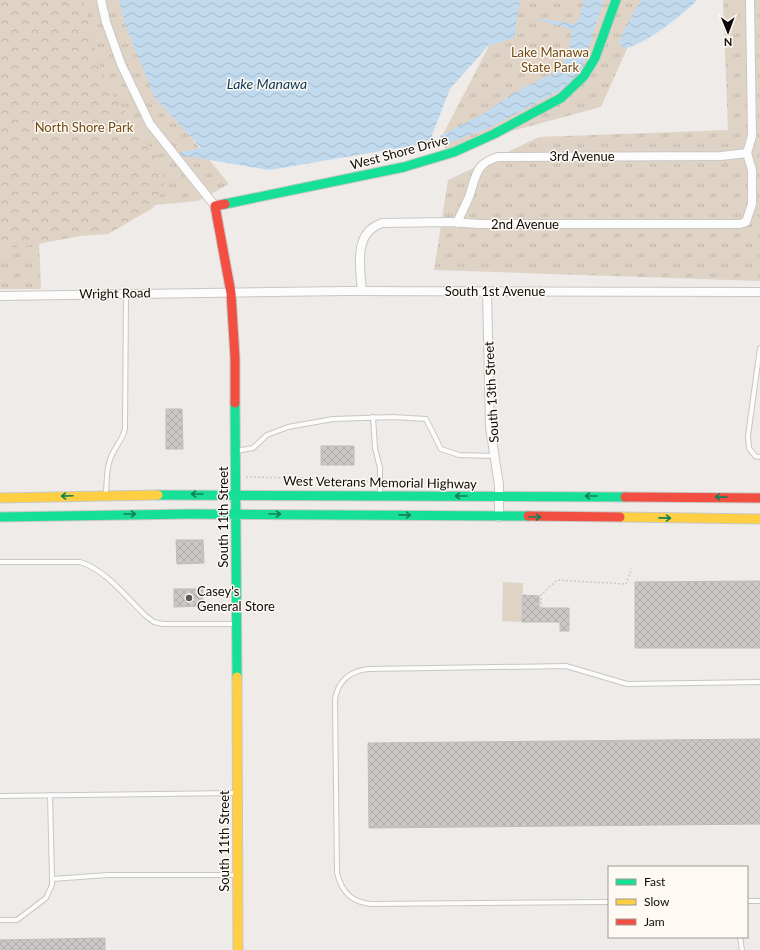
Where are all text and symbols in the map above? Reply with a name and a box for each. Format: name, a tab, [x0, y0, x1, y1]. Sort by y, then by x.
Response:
north arrow	[708, 12, 748, 52]
text: N	[724, 36, 733, 49]
park label: Lake Manawa State Park	[511, 44, 589, 75]
water label: Lake Manawa	[227, 75, 307, 92]
park label: North Shore Park	[35, 119, 134, 135]
street label: West Shore Drive	[348, 131, 450, 173]
street label: 3rd Avenue	[549, 148, 615, 164]
street label: 2nd Avenue	[491, 216, 559, 232]
street label: South 1st Avenue	[445, 283, 545, 299]
street label: Wright Road	[79, 284, 151, 302]
street label: South 13th Street	[480, 341, 502, 443]
street label: South 11th Street	[215, 466, 231, 568]
street label: West Veterans Memorial Highway	[283, 472, 477, 492]
one-way arrow	[191, 490, 204, 498]
one-way arrow	[61, 492, 74, 499]
one-way arrow	[455, 492, 468, 500]
one-way arrow	[585, 492, 598, 500]
one-way arrow	[715, 493, 728, 501]
one-way arrow	[123, 510, 136, 518]
one-way arrow	[268, 510, 281, 518]
one-way arrow	[398, 512, 411, 519]
one-way arrow	[528, 513, 541, 521]
one-way arrow	[658, 514, 671, 522]
place label: Casey's General Store	[197, 583, 275, 614]
marker: Casey's General Store	[184, 593, 194, 603]
street label: South 11th Street	[216, 790, 232, 892]
legend	[608, 866, 748, 938]
text: Fast	[644, 874, 666, 889]
text: Slow	[644, 894, 670, 909]
text: Jam	[644, 914, 665, 929]

